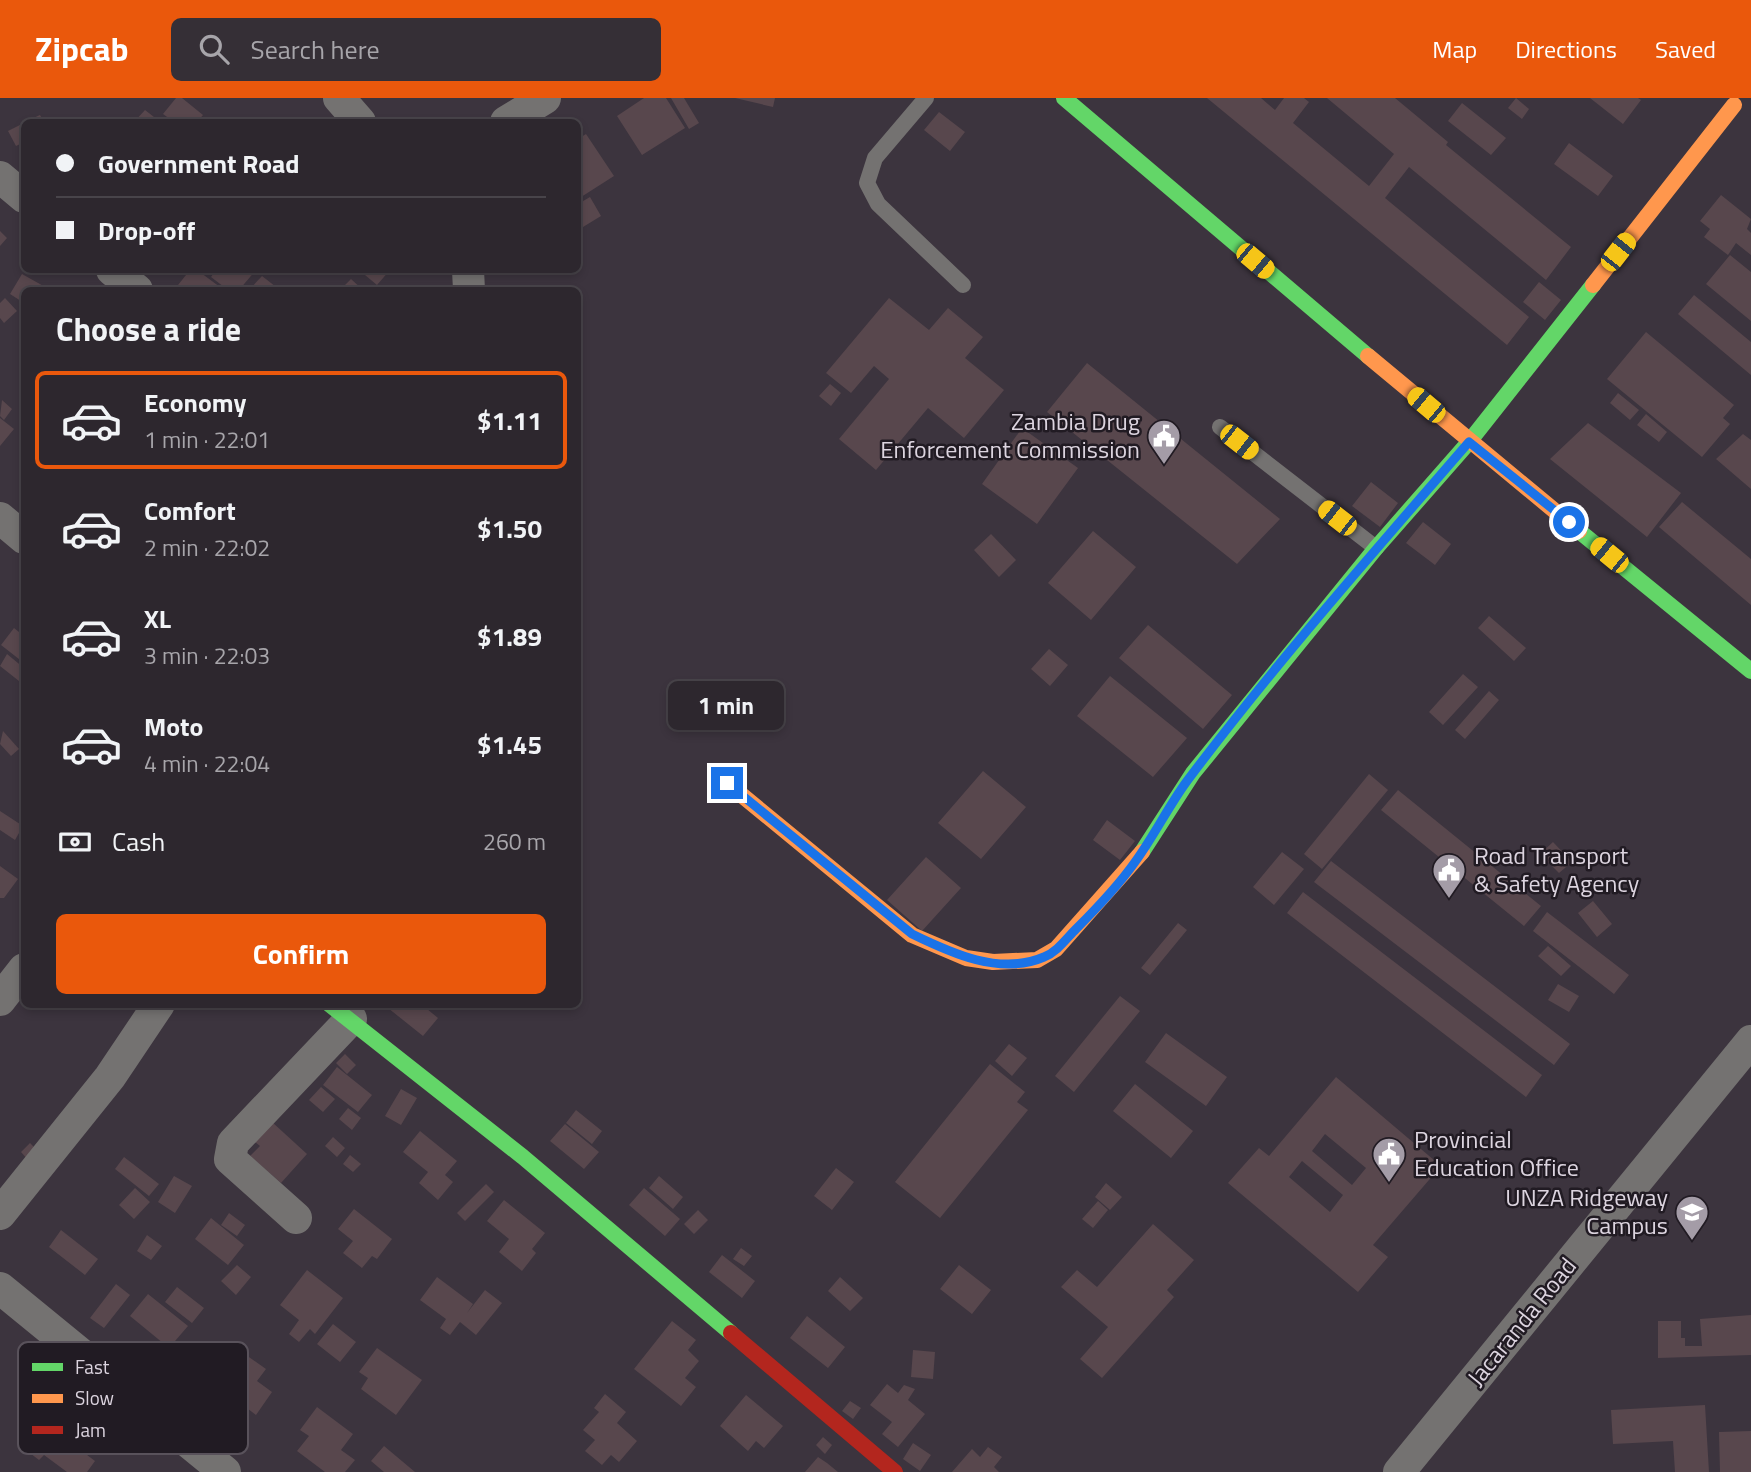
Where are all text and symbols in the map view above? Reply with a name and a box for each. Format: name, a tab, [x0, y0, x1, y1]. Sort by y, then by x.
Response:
search box	[171, 18, 661, 81]
text: Zipcab	[35, 24, 129, 74]
icon: search	[195, 30, 233, 68]
text: Search here	[251, 30, 380, 69]
text: Map	[1432, 31, 1477, 67]
text: Directions	[1515, 31, 1617, 67]
text: Saved	[1655, 31, 1716, 67]
text: Government Road	[98, 144, 300, 183]
text: Drop-off	[98, 211, 195, 250]
car	[1597, 229, 1640, 275]
car	[1233, 239, 1278, 283]
text: Choose a ride	[56, 305, 241, 353]
text: Economy	[144, 383, 246, 422]
car	[1404, 383, 1449, 427]
icon: car	[60, 389, 123, 452]
text: $1.11	[477, 401, 542, 440]
place label: Zambia Drug Enforcement Commission	[880, 403, 1140, 467]
public building icon: Zambia Drug Enforcement Commission	[1145, 417, 1183, 466]
car	[1216, 421, 1263, 463]
text: 1 min · 22:01	[144, 422, 270, 457]
text: Comfort	[144, 491, 236, 530]
icon: car	[60, 497, 123, 560]
car	[1314, 497, 1361, 539]
route start	[1553, 506, 1585, 538]
text: $1.50	[477, 509, 542, 548]
text: 2 min · 22:02	[144, 530, 270, 565]
car	[1587, 534, 1632, 576]
text: XL	[144, 599, 171, 638]
icon: car	[60, 605, 123, 668]
text: $1.89	[477, 617, 542, 656]
text: 3 min · 22:03	[144, 638, 270, 673]
callout: 1 min	[669, 682, 785, 730]
text: 1 min	[698, 688, 754, 723]
text: Moto	[144, 707, 203, 746]
icon: car	[60, 713, 123, 776]
text: $1.45	[477, 725, 542, 764]
text: 4 min · 22:04	[144, 746, 270, 781]
route end	[711, 767, 743, 799]
text: Cash	[112, 822, 165, 861]
icon: cash	[56, 823, 94, 861]
text: 260 m	[483, 824, 546, 859]
place label: Road Transport & Safety Agency	[1474, 837, 1640, 901]
public building icon: Road Transport & Safety Agency	[1430, 851, 1468, 900]
button: Confirm	[56, 914, 546, 994]
place label: Provincial Education Office	[1414, 1121, 1579, 1185]
public building icon: Provincial Education Office	[1370, 1135, 1408, 1184]
place label: UNZA Ridgeway Campus	[1505, 1179, 1668, 1243]
school or university icon: UNZA Ridgeway Campus	[1673, 1193, 1711, 1242]
street label: Jacaranda Road	[1458, 1249, 1584, 1394]
legend	[18, 1342, 248, 1454]
text: Fast	[75, 1352, 110, 1381]
text: Slow	[75, 1383, 114, 1412]
text: Jam	[75, 1415, 106, 1444]

